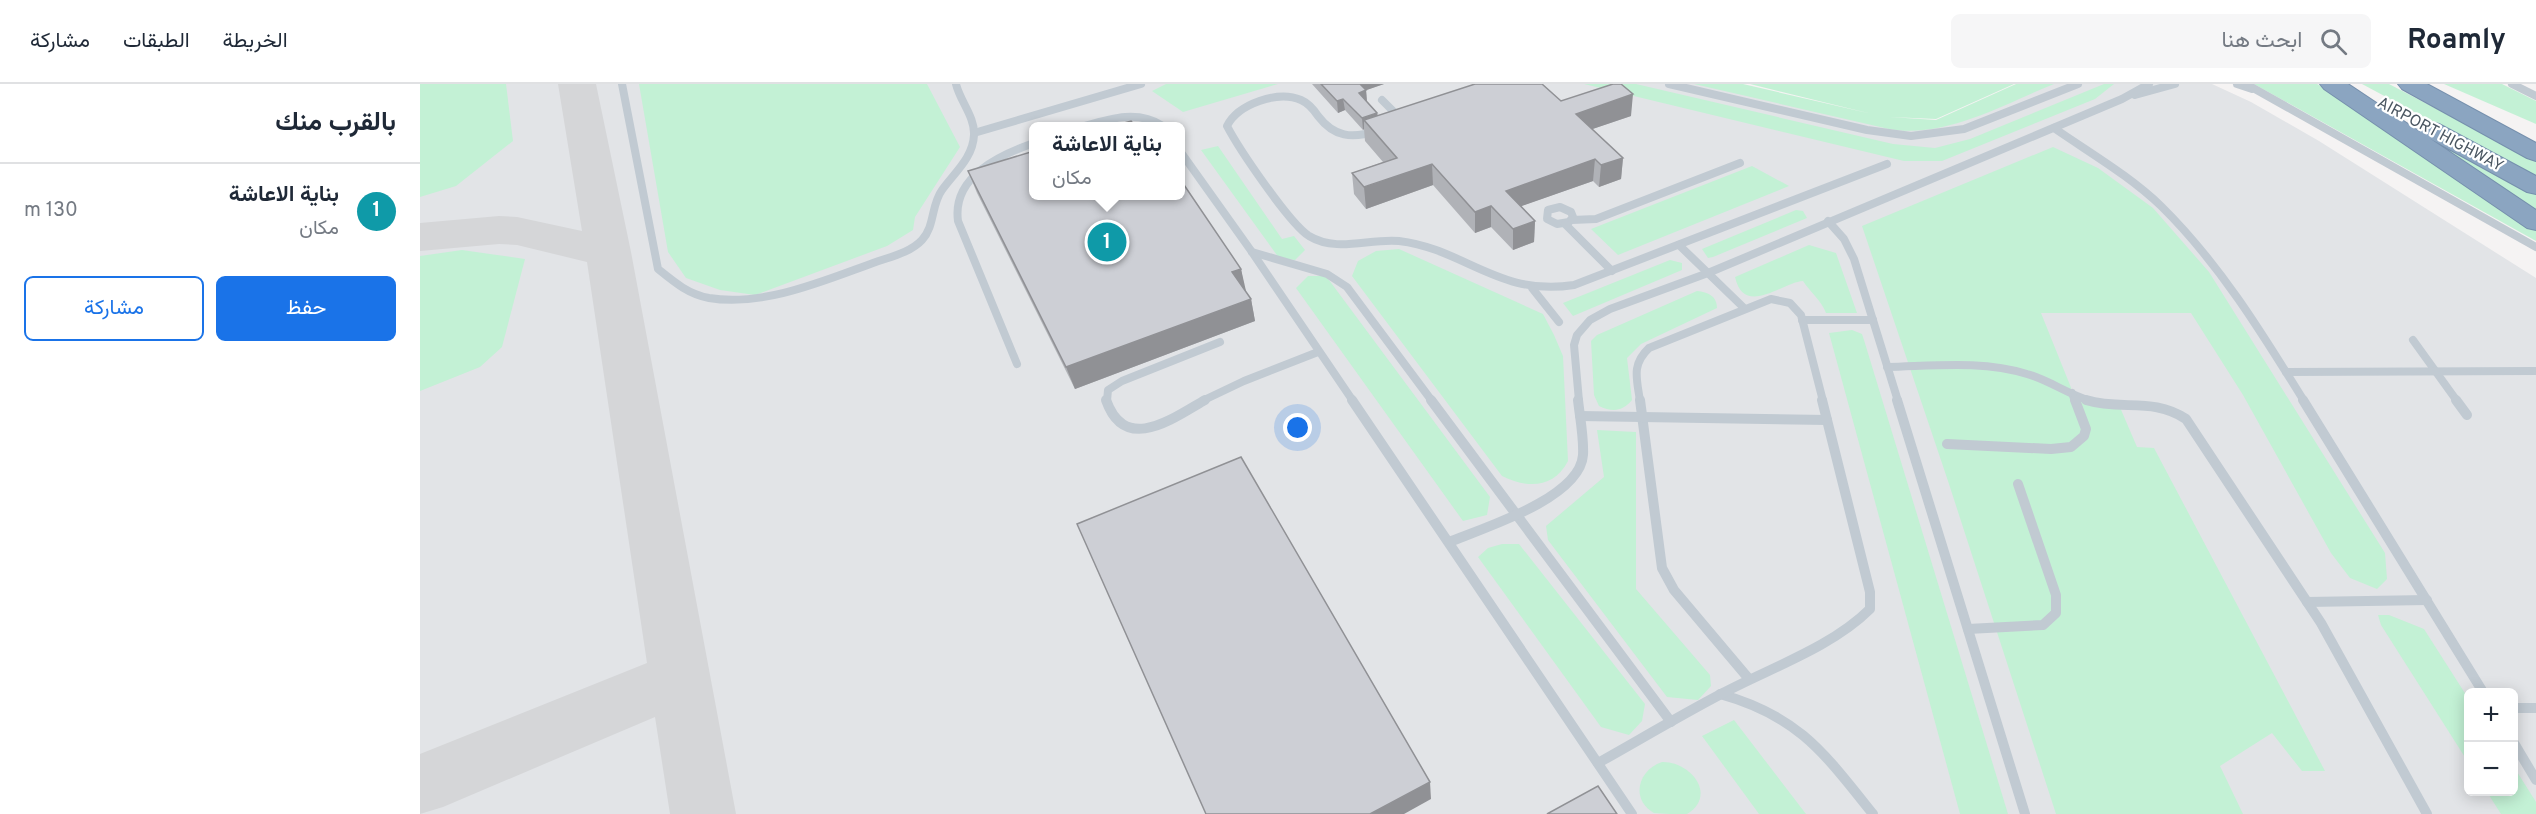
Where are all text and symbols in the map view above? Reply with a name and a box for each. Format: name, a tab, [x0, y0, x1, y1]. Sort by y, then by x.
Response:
search box	[1951, 14, 2371, 68]
text: Roamly	[2407, 23, 2506, 59]
icon: search	[2317, 25, 2350, 58]
text: مشاركة	[30, 28, 90, 55]
text: الطبقات	[123, 28, 190, 55]
text: الخريطة	[223, 28, 288, 55]
text: ابحث هنا	[2222, 28, 2302, 55]
street label: AIRPORT HIGHWAY	[2373, 93, 2507, 177]
text: بالقرب منك	[275, 107, 396, 140]
popup	[1029, 122, 1185, 200]
text: بناية الاعاشة	[1052, 132, 1162, 159]
text: مكان	[1052, 166, 1092, 192]
text: بناية الاعاشة	[229, 182, 339, 209]
text: 130 m	[24, 198, 78, 224]
text: 1	[373, 198, 381, 224]
text: مكان	[299, 216, 339, 242]
pin: 1	[1088, 220, 1126, 264]
button: مشاركة	[24, 276, 204, 341]
button: حفظ	[216, 276, 396, 341]
your location	[1283, 413, 1312, 442]
map controls	[2464, 688, 2518, 796]
button: +	[2464, 688, 2518, 742]
button: −	[2464, 742, 2518, 796]

